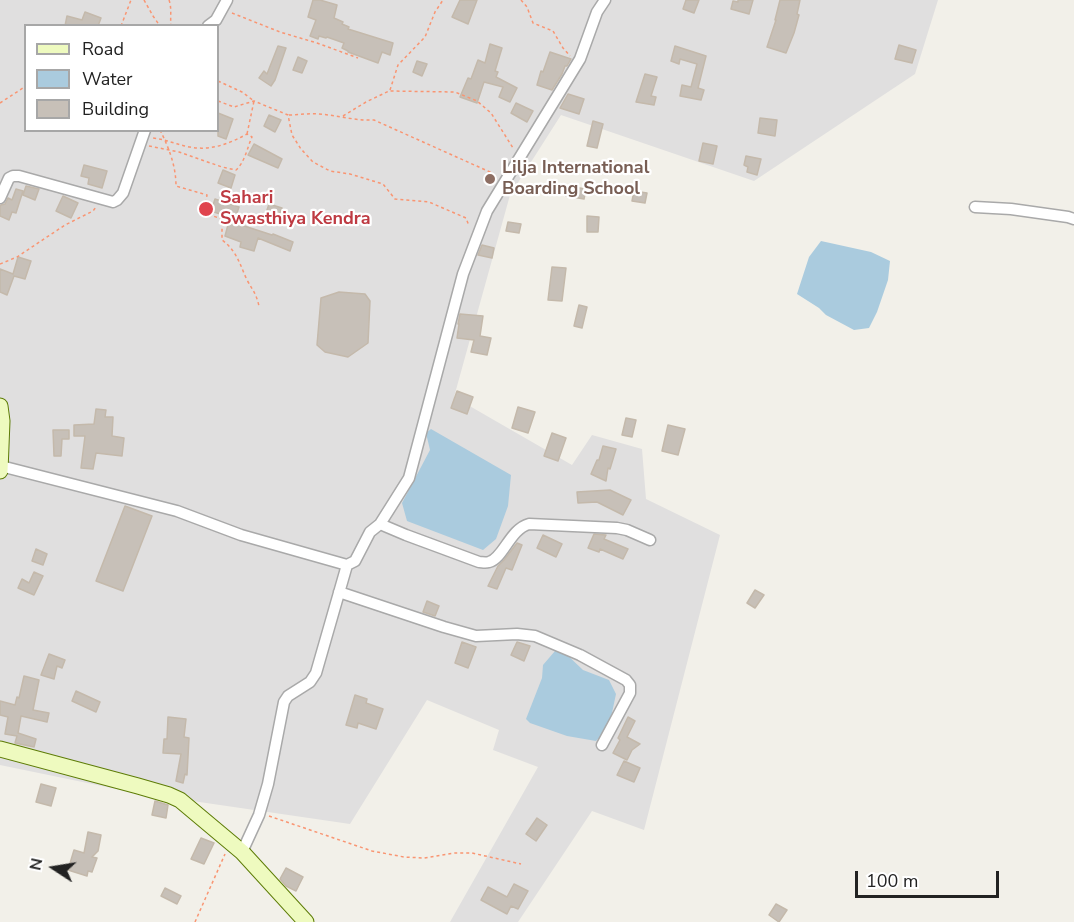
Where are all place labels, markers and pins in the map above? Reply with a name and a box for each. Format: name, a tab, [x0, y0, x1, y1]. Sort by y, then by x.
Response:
place label: Lilja International Boarding School	[502, 158, 649, 201]
marker: Lilja International Boarding School	[483, 172, 497, 186]
place label: Sahari Swasthiya Kendra	[220, 188, 371, 230]
marker: Sahari Swasthiya Kendra	[197, 200, 215, 218]

